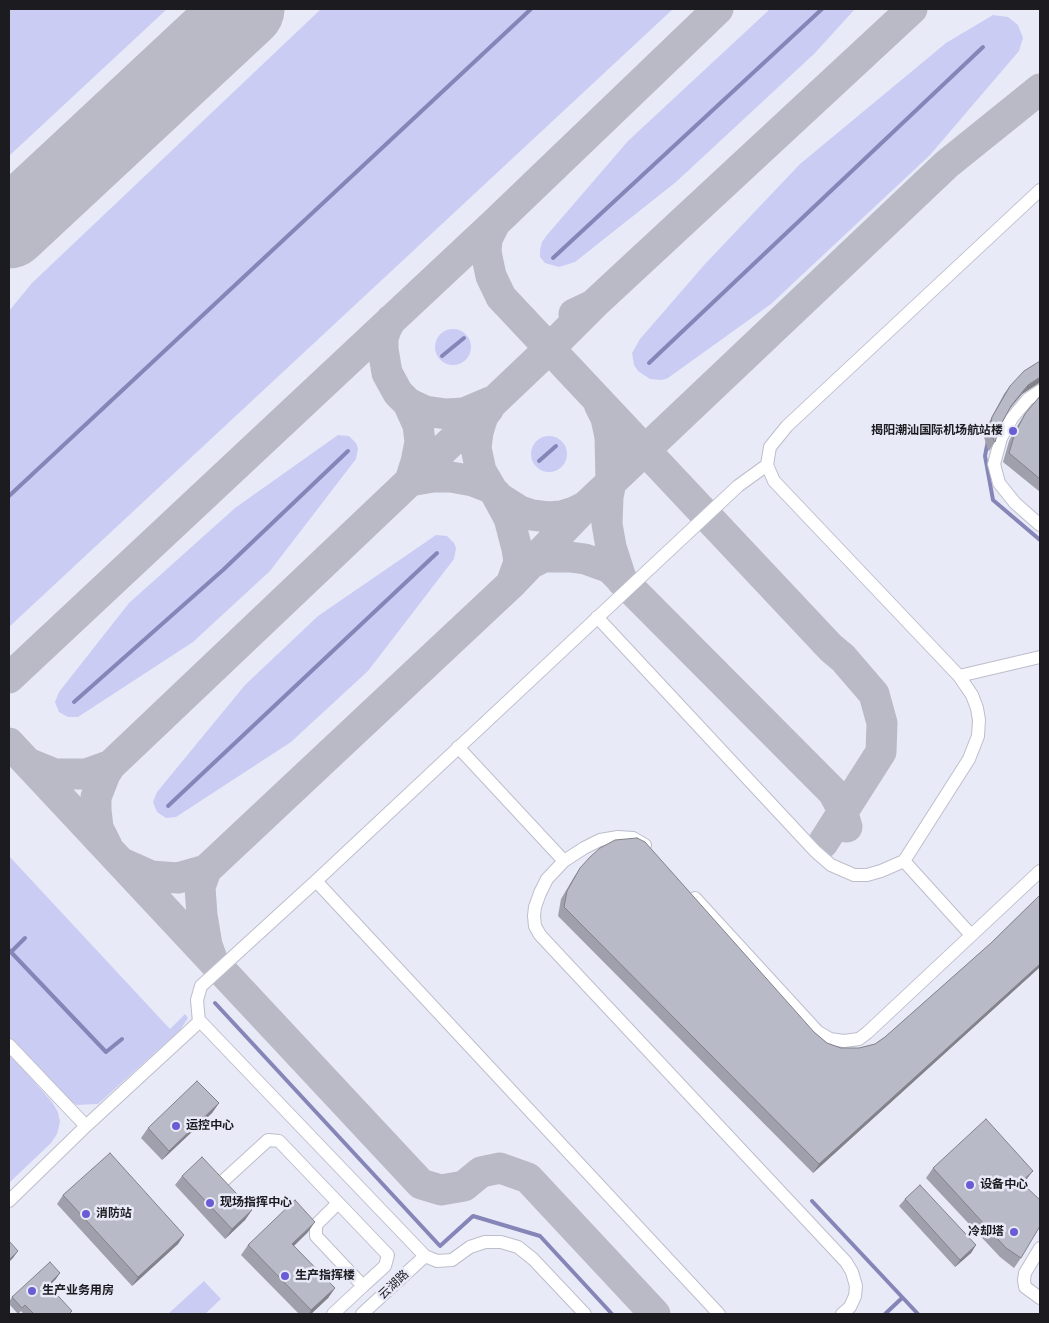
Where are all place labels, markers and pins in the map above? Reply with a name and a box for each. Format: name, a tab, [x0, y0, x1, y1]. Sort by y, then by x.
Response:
place label: 揭阳潮汕国际机场航站楼	[871, 424, 1003, 438]
marker: 揭阳潮汕国际机场航站楼	[1007, 425, 1019, 437]
place label: 运控中心	[186, 1119, 234, 1133]
marker: 运控中心	[170, 1120, 182, 1132]
place label: 设备中心	[980, 1178, 1028, 1192]
marker: 设备中心	[964, 1179, 976, 1191]
place label: 现场指挥中心	[220, 1196, 292, 1210]
marker: 现场指挥中心	[204, 1197, 216, 1209]
place label: 消防站	[96, 1207, 132, 1221]
marker: 消防站	[80, 1208, 92, 1220]
place label: 冷却塔	[968, 1225, 1004, 1239]
marker: 冷却塔	[1008, 1226, 1020, 1238]
place label: 生产指挥楼	[295, 1269, 355, 1283]
marker: 生产指挥楼	[279, 1270, 291, 1282]
place label: 生产业务用房	[42, 1284, 114, 1298]
marker: 生产业务用房	[26, 1285, 38, 1297]

